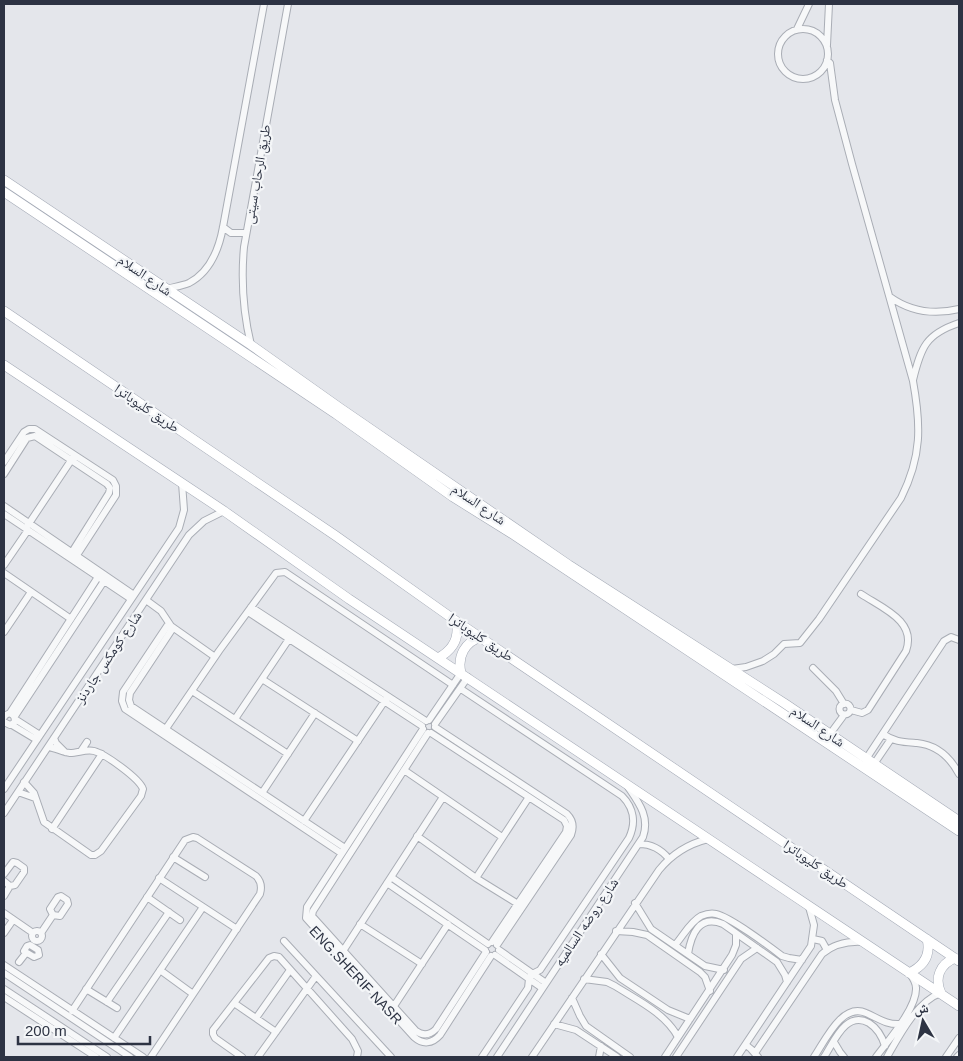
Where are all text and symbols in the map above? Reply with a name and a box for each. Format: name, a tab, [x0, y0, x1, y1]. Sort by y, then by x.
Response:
street label: طريق الرحاب سيتى	[240, 123, 276, 225]
street label: شارع السلام	[114, 251, 175, 300]
street label: طريق كليوباترا	[110, 381, 182, 437]
street label: شارع السلام	[448, 480, 509, 529]
street label: شارع كومكس جاردنز	[71, 608, 146, 708]
street label: طريق كليوباترا	[444, 610, 516, 666]
street label: شارع السلام	[787, 702, 848, 751]
street label: طريق كليوباترا	[779, 837, 851, 893]
street label: شارع روضه السالميه	[551, 875, 623, 970]
street label: ENG.SHERIF NASR	[306, 923, 406, 1027]
north arrow	[898, 996, 948, 1046]
text: ش	[912, 999, 930, 1018]
scale bar	[18, 1014, 150, 1046]
text: 200 m	[25, 1022, 67, 1039]

